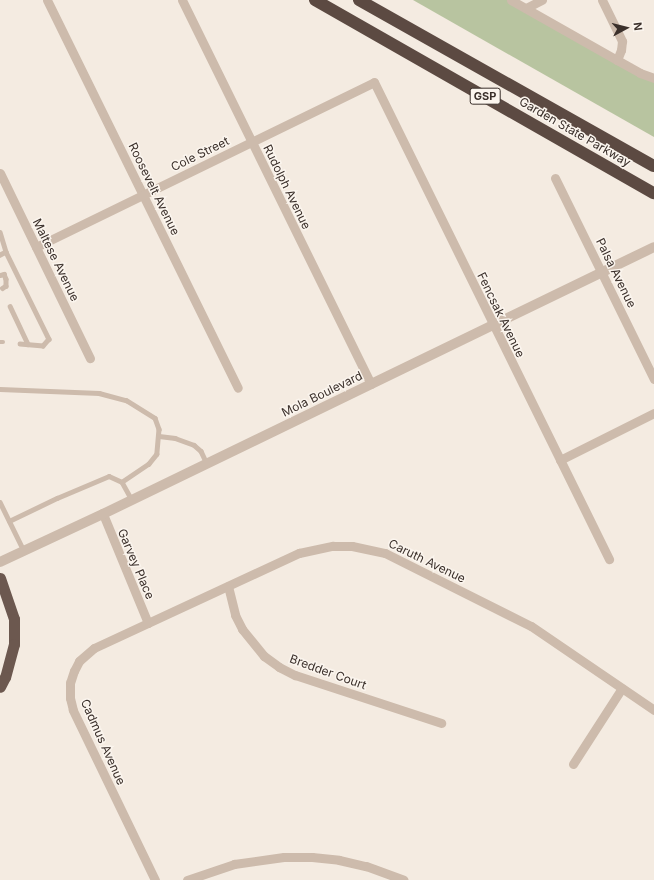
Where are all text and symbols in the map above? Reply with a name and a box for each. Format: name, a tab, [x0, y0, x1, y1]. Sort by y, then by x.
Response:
north arrow	[606, 8, 646, 48]
text: N	[630, 22, 645, 32]
road number: GSP	[469, 87, 501, 105]
street label: Garden State Parkway	[517, 94, 633, 170]
street label: Cole Street	[168, 134, 232, 174]
street label: Roosevelt Avenue	[125, 140, 183, 238]
street label: Rudolph Avenue	[260, 142, 314, 232]
street label: Maltese Avenue	[30, 216, 82, 304]
street label: Palsa Avenue	[593, 236, 639, 310]
street label: Fencsak Avenue	[474, 270, 528, 360]
street label: Mola Boulevard	[279, 368, 365, 420]
street label: Garvey Place	[115, 527, 157, 601]
street label: Caruth Avenue	[386, 536, 468, 586]
street label: Bredder Court	[288, 651, 368, 693]
street label: Cadmus Avenue	[78, 697, 128, 787]

